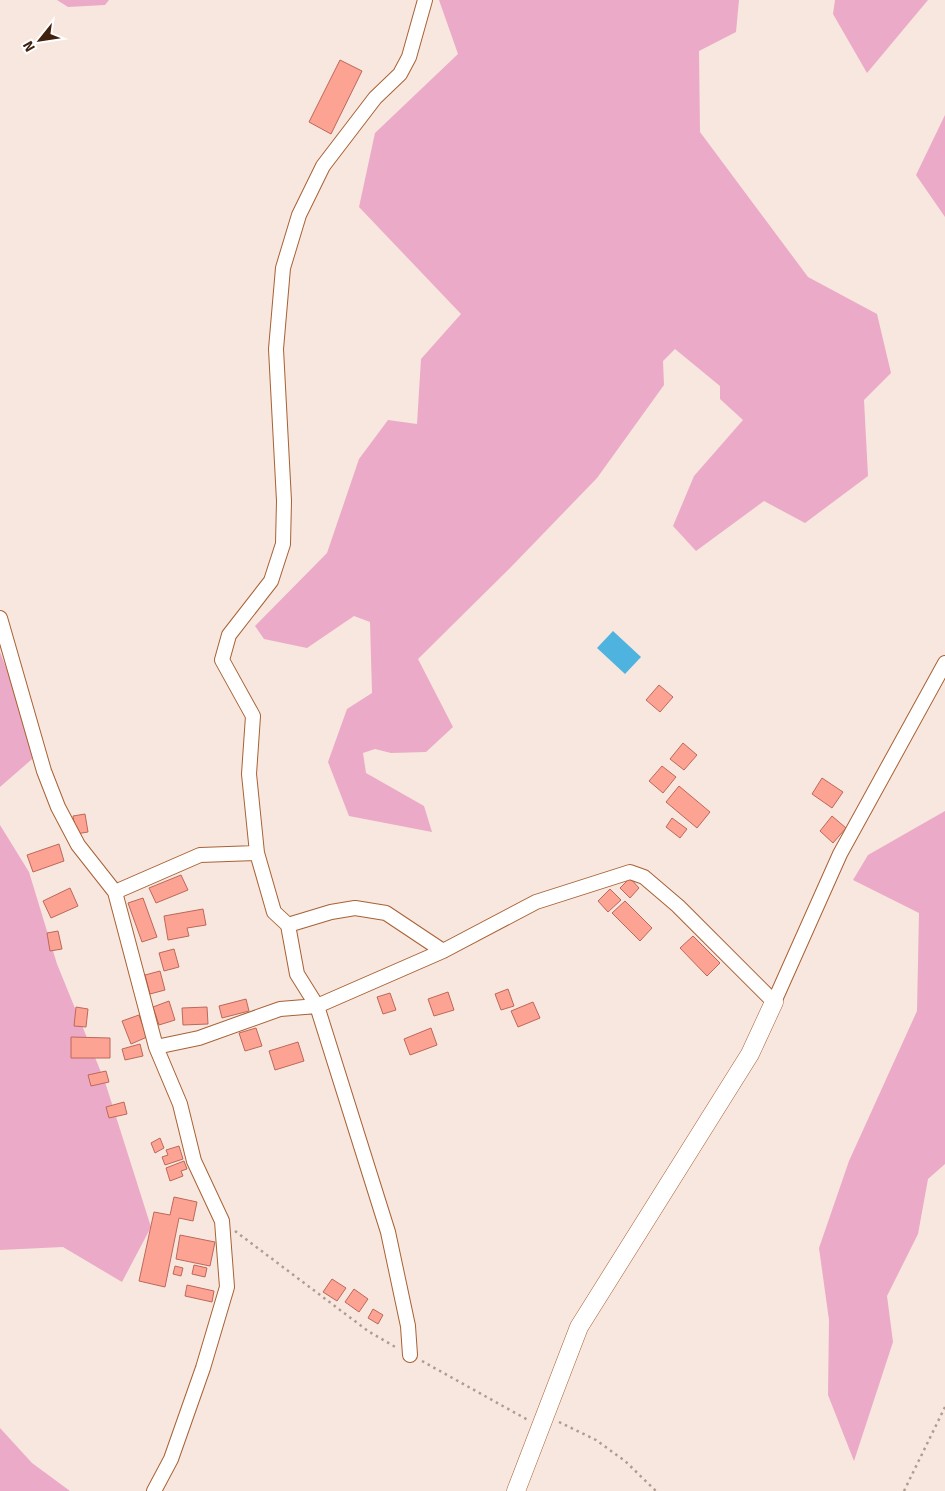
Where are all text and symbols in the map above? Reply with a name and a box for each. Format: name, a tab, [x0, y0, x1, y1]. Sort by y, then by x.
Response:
north arrow	[15, 15, 65, 65]
text: N	[19, 38, 39, 55]

